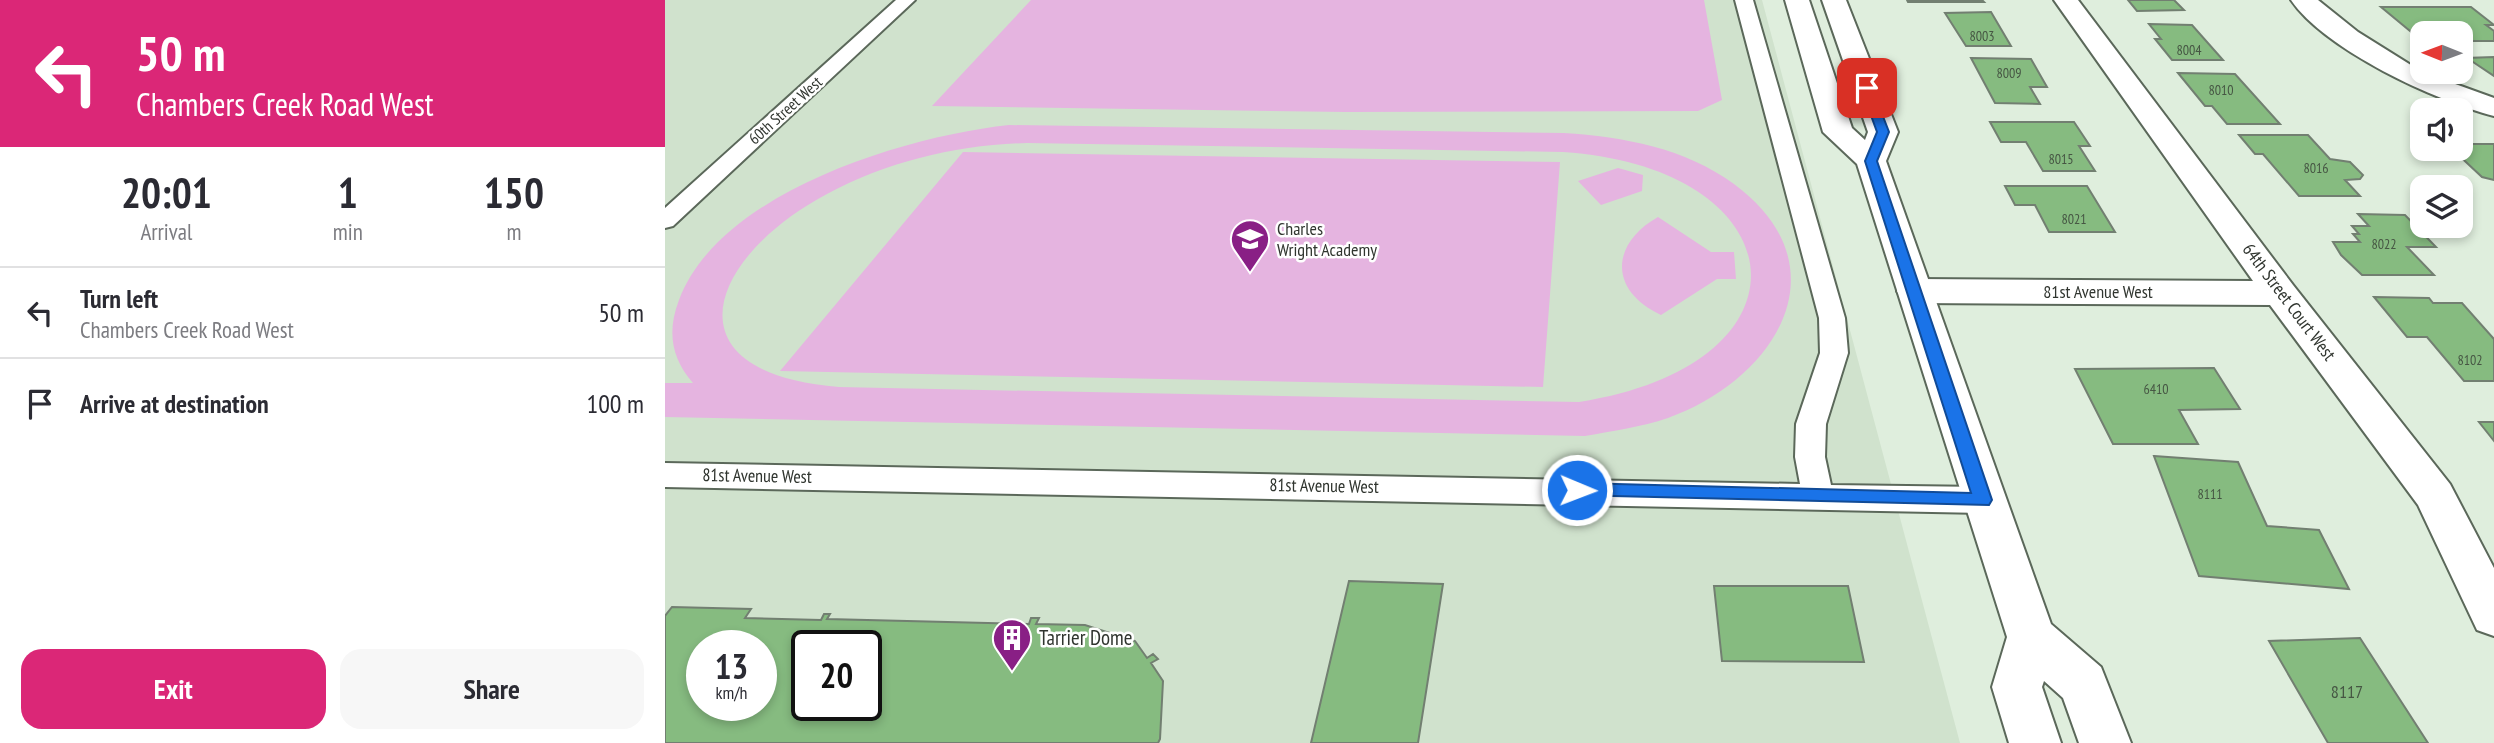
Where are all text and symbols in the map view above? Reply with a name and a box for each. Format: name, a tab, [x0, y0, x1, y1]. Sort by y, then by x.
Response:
text: 50 m	[136, 21, 225, 85]
north arrow	[2410, 21, 2473, 84]
map controls	[2410, 21, 2473, 238]
house number: 8003	[1969, 27, 1995, 45]
icon: left	[21, 28, 112, 119]
house number: 8004	[2176, 41, 2202, 59]
pin	[1837, 58, 1897, 118]
house number: 8009	[1996, 64, 2022, 82]
icon: arrive	[1848, 69, 1886, 107]
street label: 60th Street West	[744, 71, 826, 148]
house number: 8010	[2208, 81, 2234, 99]
text: Chambers Creek Road West	[136, 83, 434, 125]
button: sound	[2410, 98, 2473, 161]
house number: 8015	[2048, 150, 2074, 168]
house number: 8016	[2303, 159, 2329, 177]
text: 20:01	[121, 165, 212, 220]
text: 1	[338, 165, 358, 220]
text: 150	[484, 165, 544, 220]
button: layers	[2410, 175, 2473, 238]
house number: 8021	[2061, 210, 2087, 228]
text: Arrival	[140, 217, 192, 246]
text: min	[333, 217, 363, 246]
text: m	[506, 217, 521, 246]
place label: Charles Wright Academy	[1277, 217, 1377, 261]
school or university icon: Charles Wright Academy	[1229, 218, 1271, 273]
house number: 8022	[2371, 235, 2397, 253]
street label: 64th Street Court West	[2238, 238, 2341, 365]
street label: 81st Avenue West	[2043, 280, 2153, 303]
text: Turn left	[80, 282, 158, 315]
icon: left	[21, 294, 59, 332]
text: 50 m	[598, 296, 644, 329]
text: Chambers Creek Road West	[80, 315, 294, 344]
house number: 8102	[2457, 351, 2483, 369]
house number: 6410	[2143, 380, 2169, 398]
icon: arrive	[21, 385, 59, 423]
text: Arrive at destination	[80, 387, 269, 420]
text: 100 m	[586, 387, 644, 420]
position arrow	[1540, 453, 1614, 527]
street label: 81st Avenue West	[702, 463, 812, 488]
street label: 81st Avenue West	[1269, 473, 1379, 498]
house number: 8111	[2197, 485, 2223, 503]
building icon: Tarrier Dome	[991, 617, 1033, 672]
place label: Tarrier Dome	[1039, 624, 1132, 651]
speed limit sign: 20	[791, 630, 882, 721]
text: 13	[715, 643, 748, 689]
button: Exit	[21, 649, 326, 729]
button: Share	[340, 649, 644, 729]
house number: 8117	[2331, 680, 2363, 703]
text: km/h	[716, 681, 747, 704]

